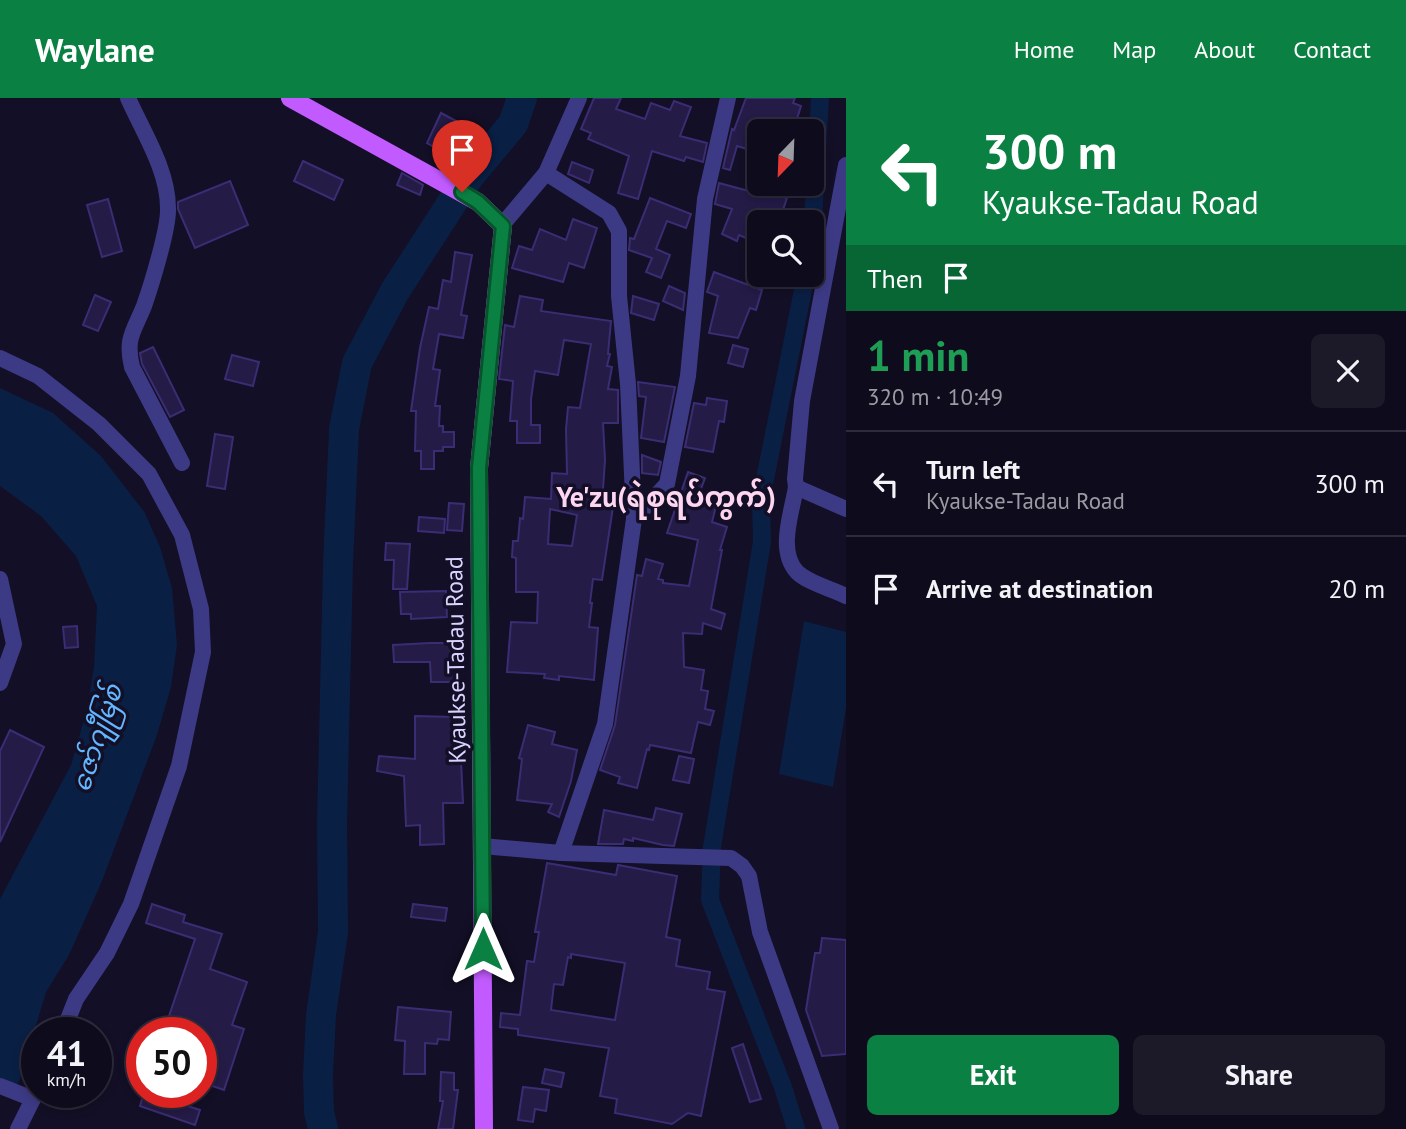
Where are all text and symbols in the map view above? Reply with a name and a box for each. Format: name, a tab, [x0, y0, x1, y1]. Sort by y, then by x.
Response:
text: Waylane	[35, 28, 155, 71]
text: Home	[1014, 34, 1074, 65]
text: Map	[1112, 34, 1156, 65]
text: About	[1194, 34, 1255, 65]
text: Contact	[1293, 34, 1371, 65]
north arrow	[747, 119, 824, 196]
map controls	[747, 119, 824, 287]
text: 300 m	[982, 119, 1117, 183]
pin	[432, 120, 492, 192]
icon: left	[867, 126, 958, 217]
icon: arrive	[443, 131, 481, 169]
text: Kyaukse-Tadau Road	[982, 181, 1259, 223]
button: search	[747, 210, 824, 287]
icon: arrive	[937, 259, 975, 297]
text: Then	[867, 262, 923, 295]
text: 1 min	[867, 328, 969, 383]
button: close	[1311, 334, 1385, 408]
text: 320 m · 10:49	[867, 382, 1003, 411]
text: Turn left	[926, 453, 1020, 486]
icon: left	[867, 465, 905, 503]
text: 300 m	[1314, 467, 1385, 500]
district label: Ye'zu(ရဲစုရပ်ကွက်)	[555, 478, 776, 520]
text: Kyaukse-Tadau Road	[926, 486, 1125, 515]
street label: Kyaukse-Tadau Road	[438, 556, 473, 764]
icon: arrive	[867, 570, 905, 608]
text: Arrive at destination	[926, 572, 1153, 605]
text: 20 m	[1329, 572, 1385, 605]
water label: ဇော်ဂျီမြစ်	[63, 678, 136, 797]
position arrow	[446, 912, 520, 986]
speed limit sign: 50	[126, 1017, 217, 1108]
text: 41	[47, 1030, 86, 1076]
button: Exit	[867, 1035, 1119, 1115]
button: Share	[1133, 1035, 1385, 1115]
text: km/h	[47, 1068, 86, 1091]

